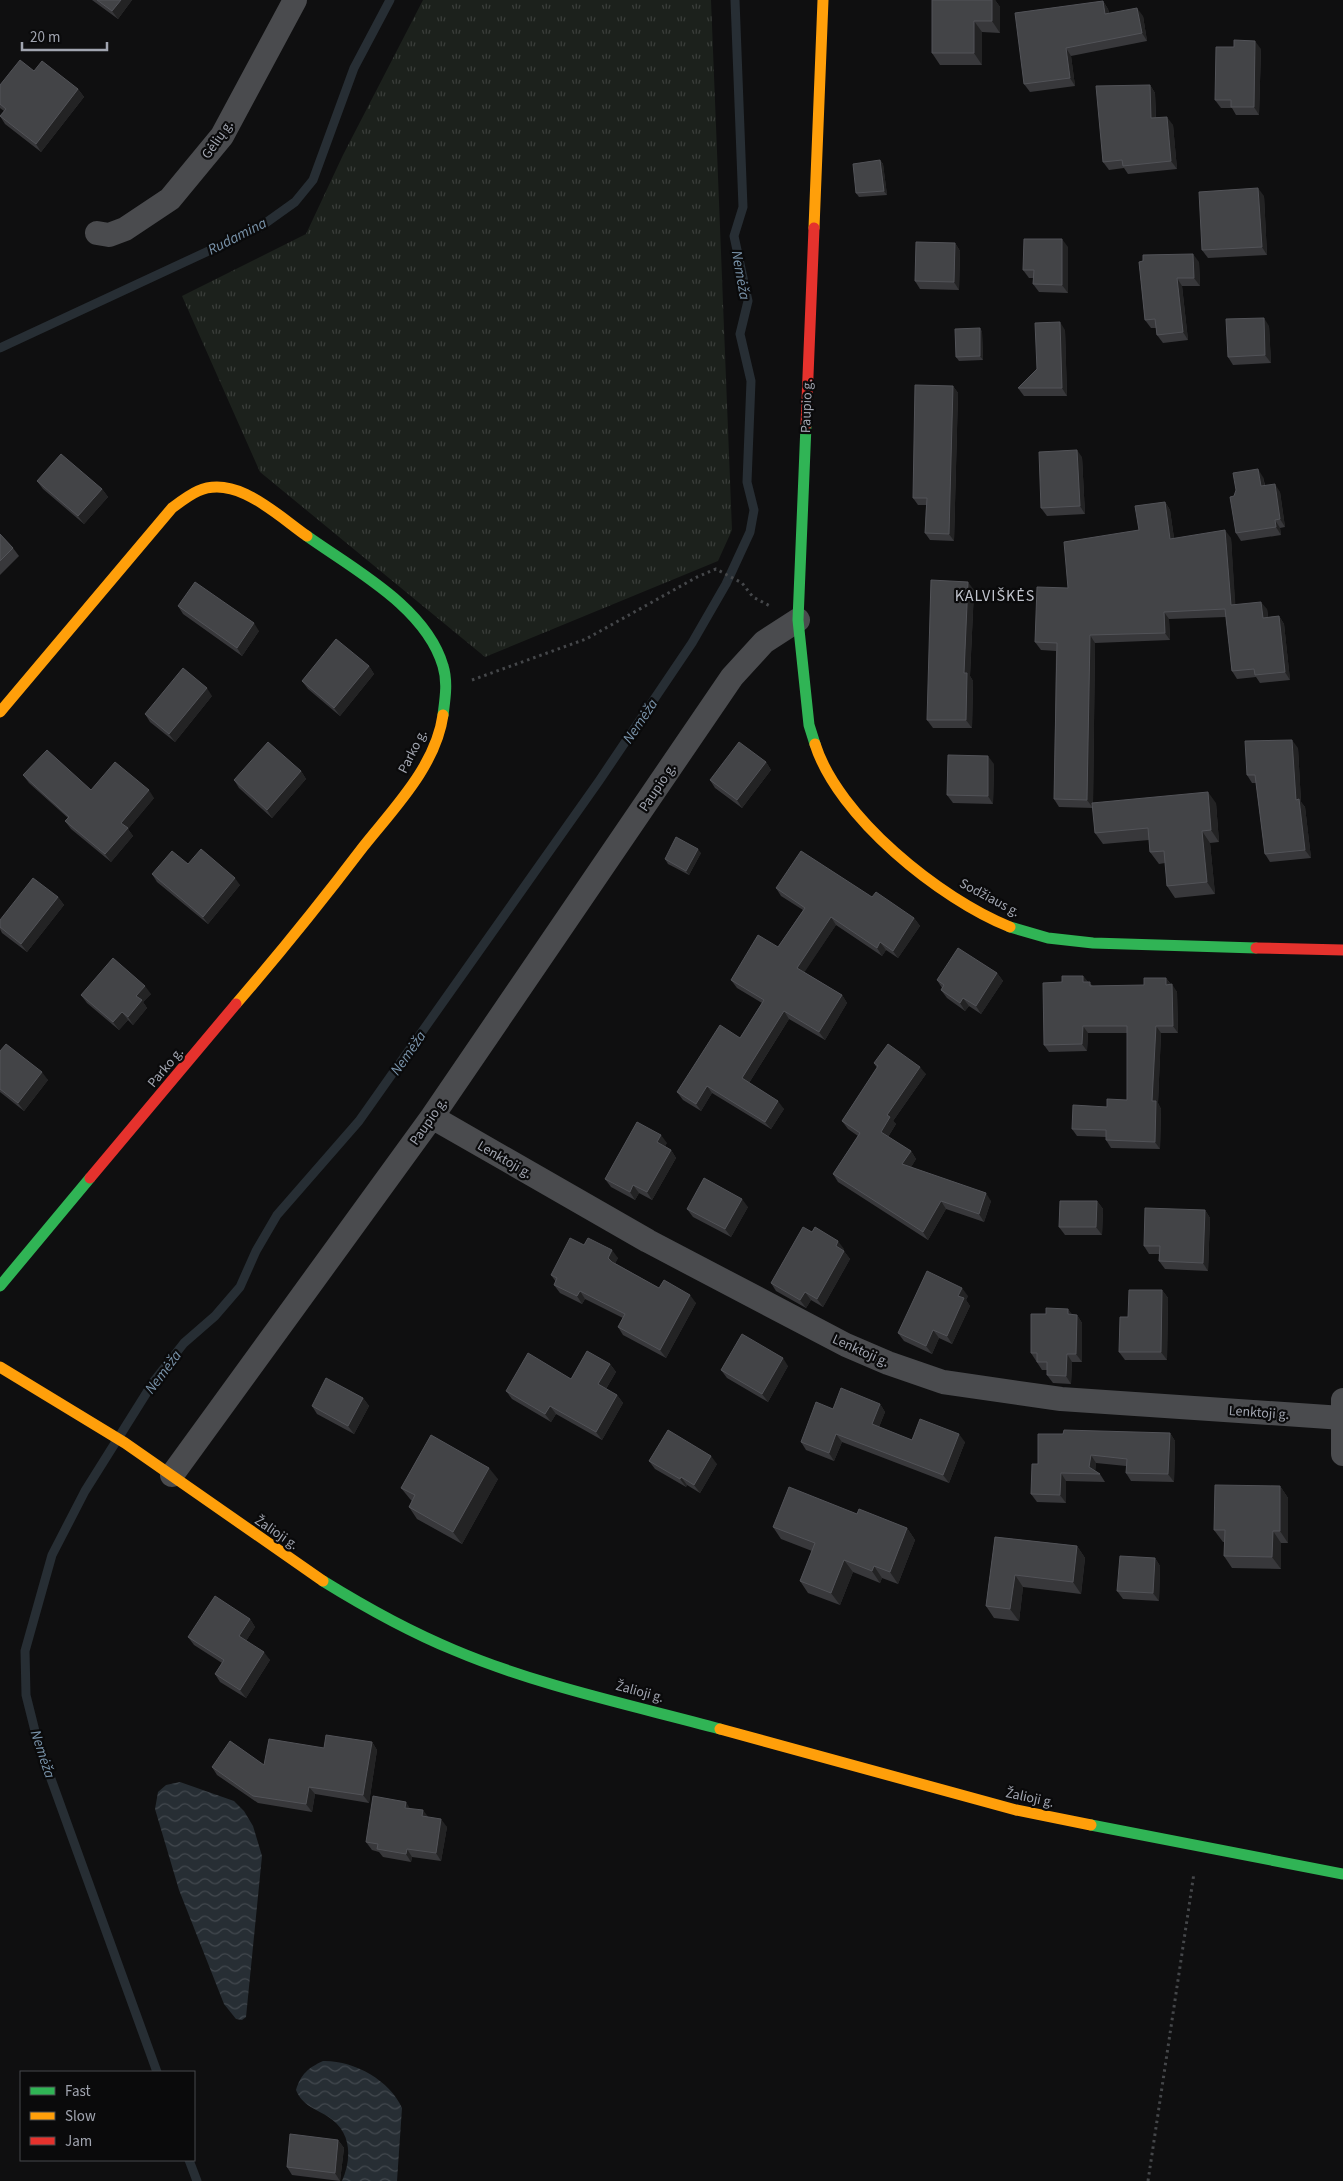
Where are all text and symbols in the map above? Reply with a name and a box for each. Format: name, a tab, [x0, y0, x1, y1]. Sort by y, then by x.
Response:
scale bar	[22, 20, 108, 52]
text: 20 m	[30, 27, 60, 48]
street label: Gėlių g.	[197, 116, 239, 163]
water label: Rudamina	[204, 213, 270, 260]
water label: Nemėža	[726, 249, 755, 301]
street label: Paupio g.	[796, 379, 818, 433]
district label: KALVIŠKĖS	[955, 585, 1035, 607]
water label: Nemėža	[618, 695, 663, 748]
street label: Parko g.	[393, 726, 432, 777]
street label: Paupio g.	[634, 760, 681, 816]
street label: Sodžiaus g.	[956, 874, 1023, 922]
water label: Nemėža	[386, 1027, 431, 1080]
street label: Parko g.	[143, 1043, 188, 1092]
street label: Paupio g.	[405, 1094, 453, 1149]
street label: Lenktoji g.	[473, 1136, 536, 1184]
street label: Lenktoji g.	[829, 1330, 892, 1372]
water label: Nemėža	[140, 1346, 187, 1398]
street label: Lenktoji g.	[1228, 1401, 1290, 1425]
street label: Žalioji g.	[250, 1511, 302, 1555]
street label: Žalioji g.	[613, 1676, 666, 1708]
water label: Nemėža	[25, 1727, 60, 1781]
street label: Žalioji g.	[1004, 1783, 1056, 1813]
legend	[20, 2071, 195, 2161]
text: Fast	[65, 2081, 91, 2102]
text: Slow	[65, 2106, 96, 2127]
text: Jam	[65, 2131, 92, 2152]

